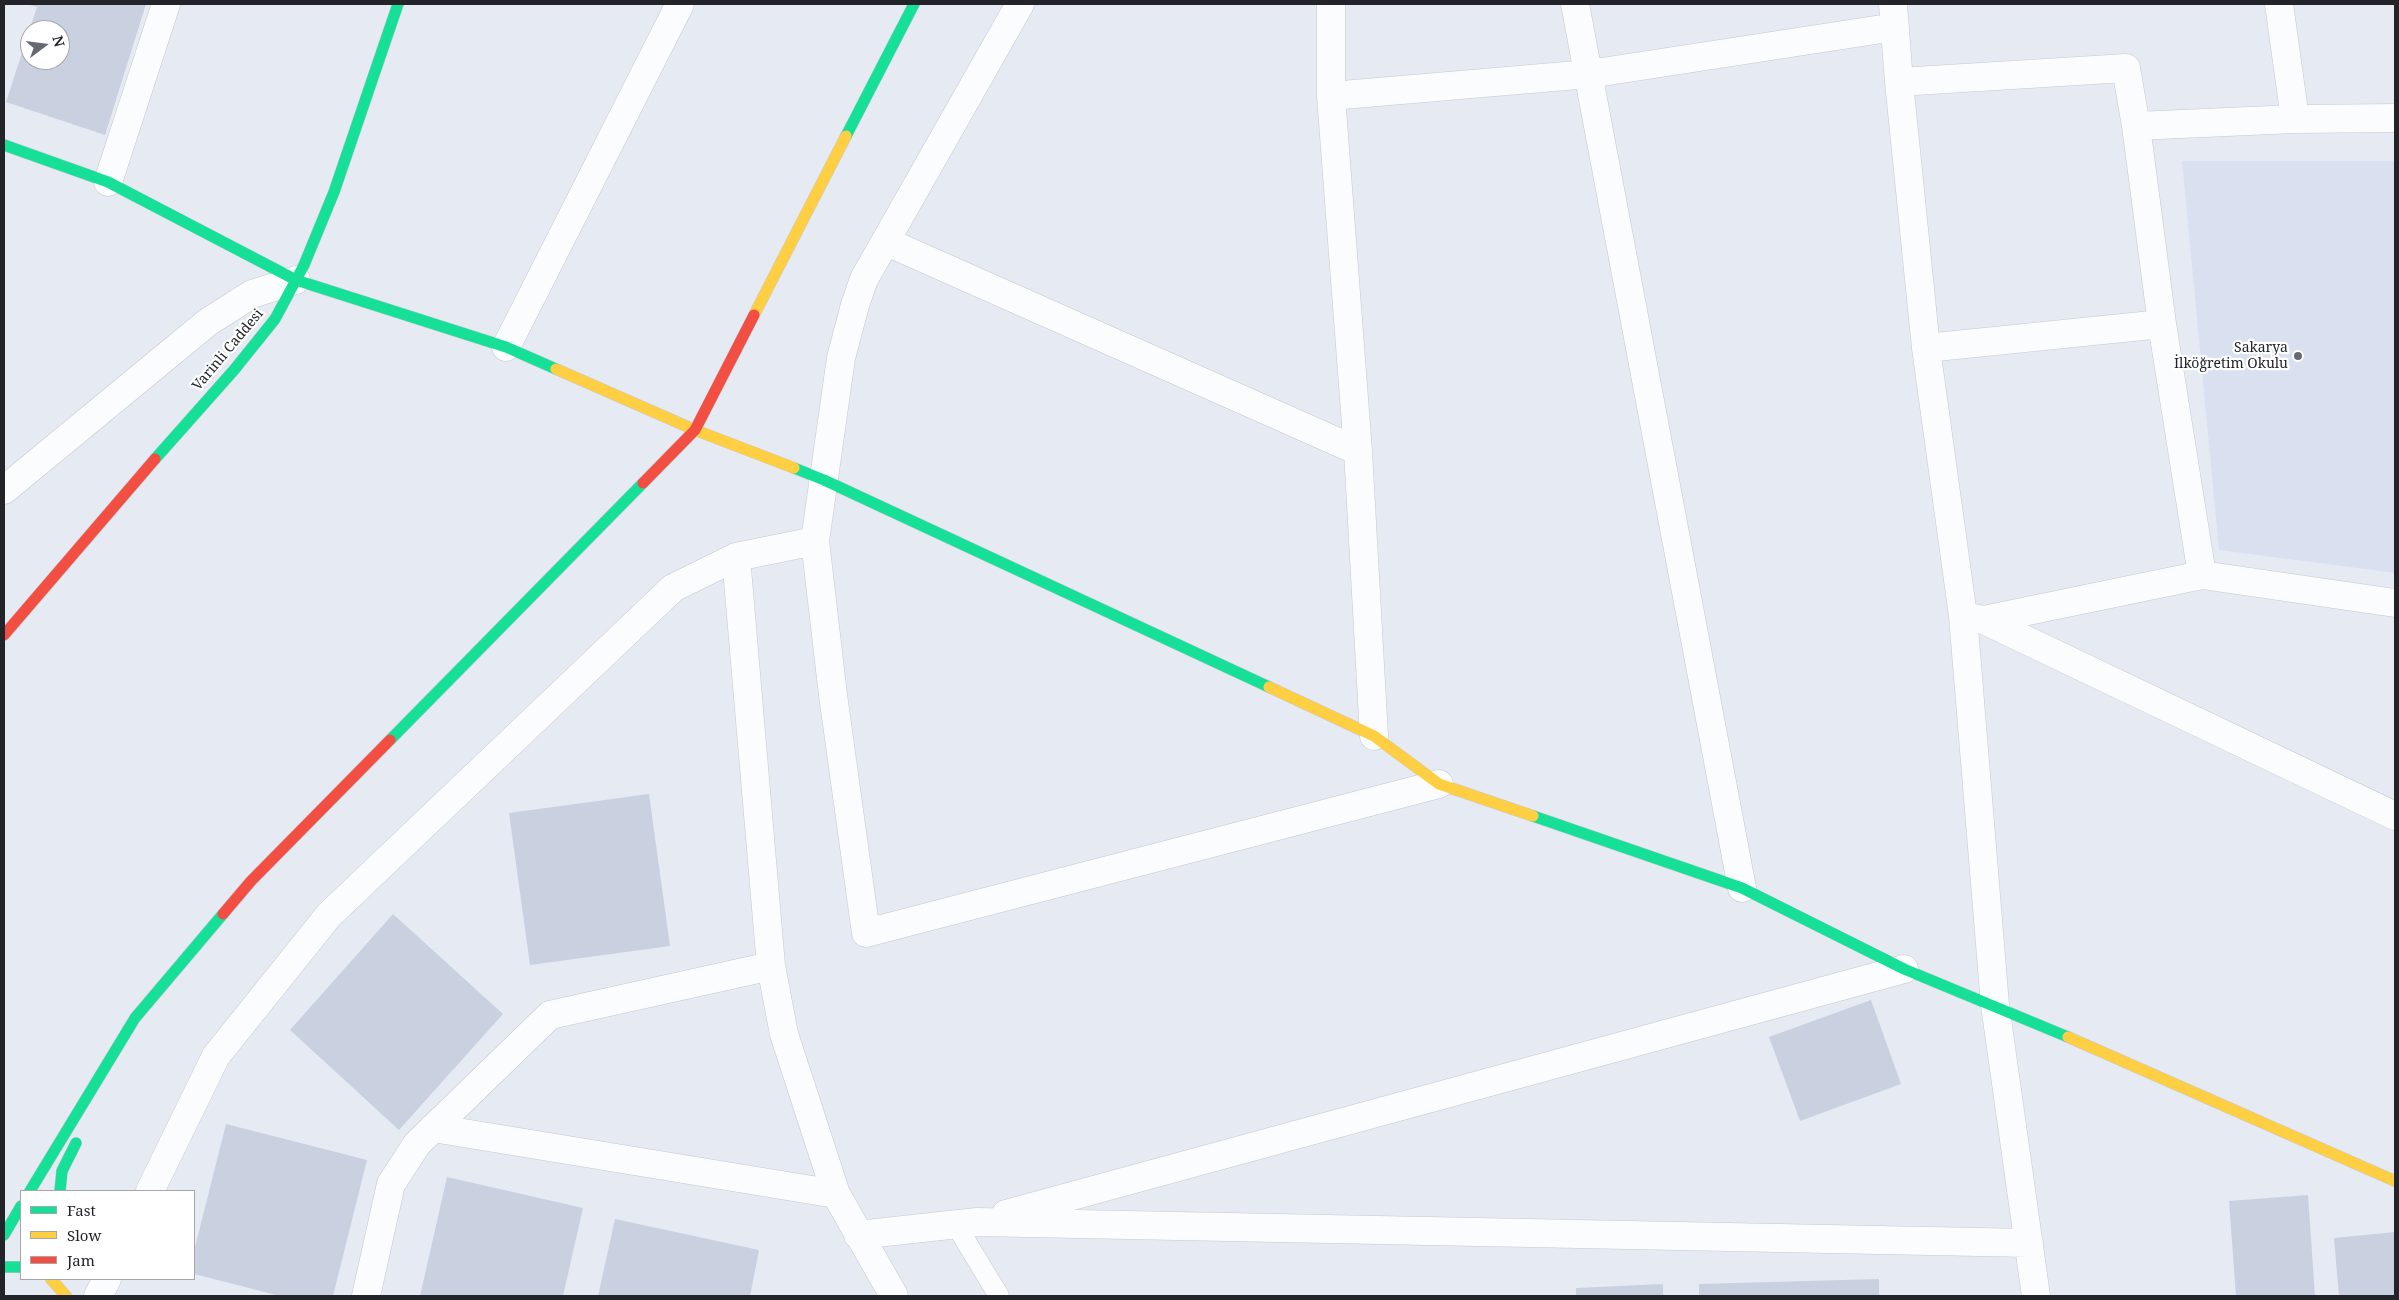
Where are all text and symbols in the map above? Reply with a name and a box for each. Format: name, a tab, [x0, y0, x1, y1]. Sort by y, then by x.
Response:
north arrow	[20, 20, 70, 70]
text: N	[48, 33, 70, 49]
street label: Varinli Caddesi	[189, 306, 267, 394]
place label: Sakarya İlköğretim Okulu	[2174, 340, 2288, 372]
marker: Sakarya İlköğretim Okulu	[2292, 350, 2304, 362]
legend	[20, 1190, 195, 1280]
text: Fast	[67, 1200, 96, 1220]
text: Slow	[67, 1225, 101, 1245]
text: Jam	[67, 1250, 95, 1270]

